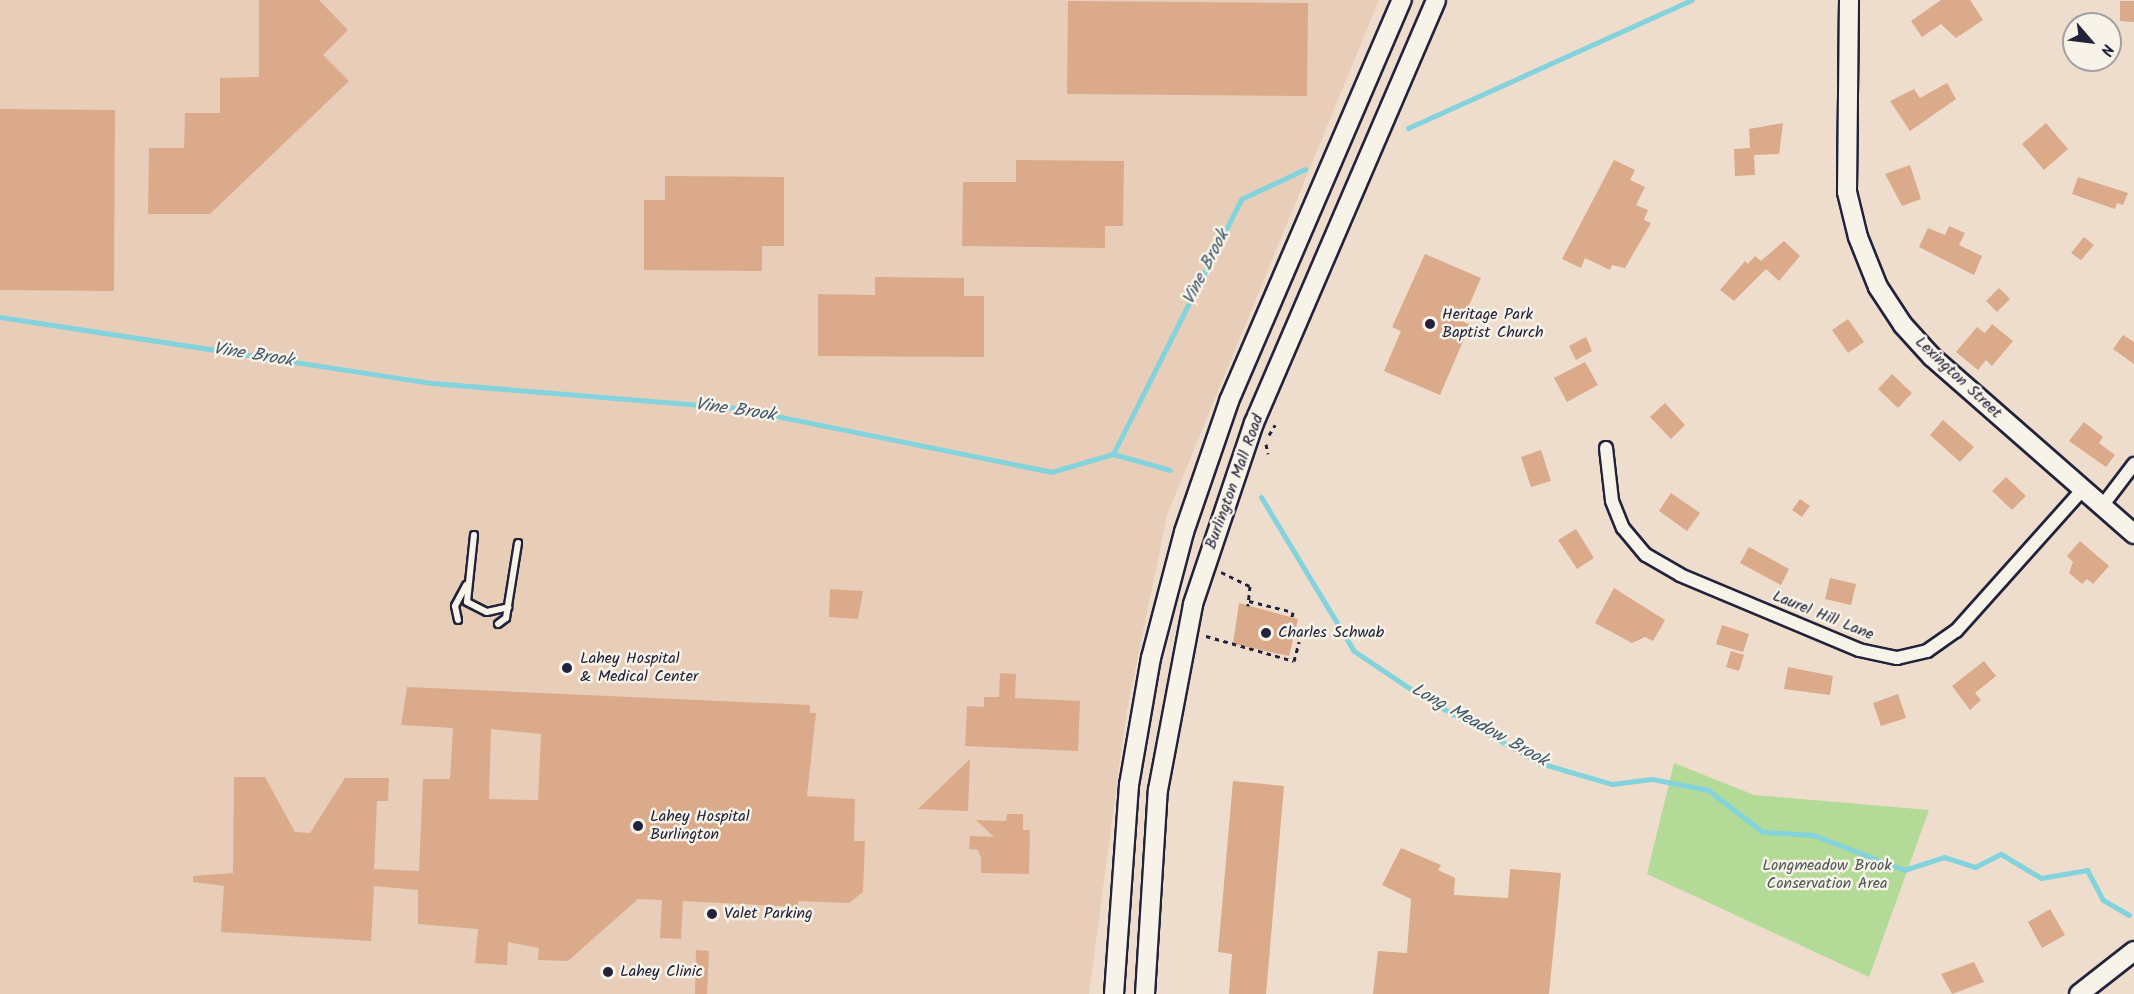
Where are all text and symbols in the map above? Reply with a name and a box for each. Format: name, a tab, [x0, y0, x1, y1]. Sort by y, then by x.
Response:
north arrow	[2062, 12, 2122, 72]
text: N	[2093, 39, 2120, 60]
water label: Vine Brook	[1179, 227, 1235, 309]
place label: Heritage Park Baptist Church	[1442, 305, 1544, 343]
marker: Heritage Park Baptist Church	[1423, 317, 1437, 331]
street label: Lexington Street	[1911, 333, 2005, 423]
water label: Vine Brook	[211, 339, 295, 373]
water label: Vine Brook	[693, 395, 777, 427]
street label: Burlington Mall Road	[1202, 412, 1268, 552]
street label: Laurel Hill Lane	[1770, 587, 1876, 645]
place label: Charles Schwab	[1278, 623, 1384, 643]
marker: Charles Schwab	[1259, 626, 1273, 640]
place label: Lahey Hospital & Medical Center	[580, 649, 698, 687]
marker: Lahey Hospital & Medical Center	[558, 659, 576, 677]
water label: Long Meadow Brook	[1407, 680, 1551, 772]
place label: Lahey Hospital Burlington	[650, 807, 750, 845]
marker: Lahey Hospital Burlington	[631, 819, 645, 833]
park label: Longmeadow Brook Conservation Area	[1762, 856, 1892, 894]
place label: Valet Parking	[724, 904, 813, 924]
marker: Valet Parking	[705, 907, 719, 921]
place label: Lahey Clinic	[620, 962, 703, 982]
marker: Lahey Clinic	[601, 965, 615, 979]

